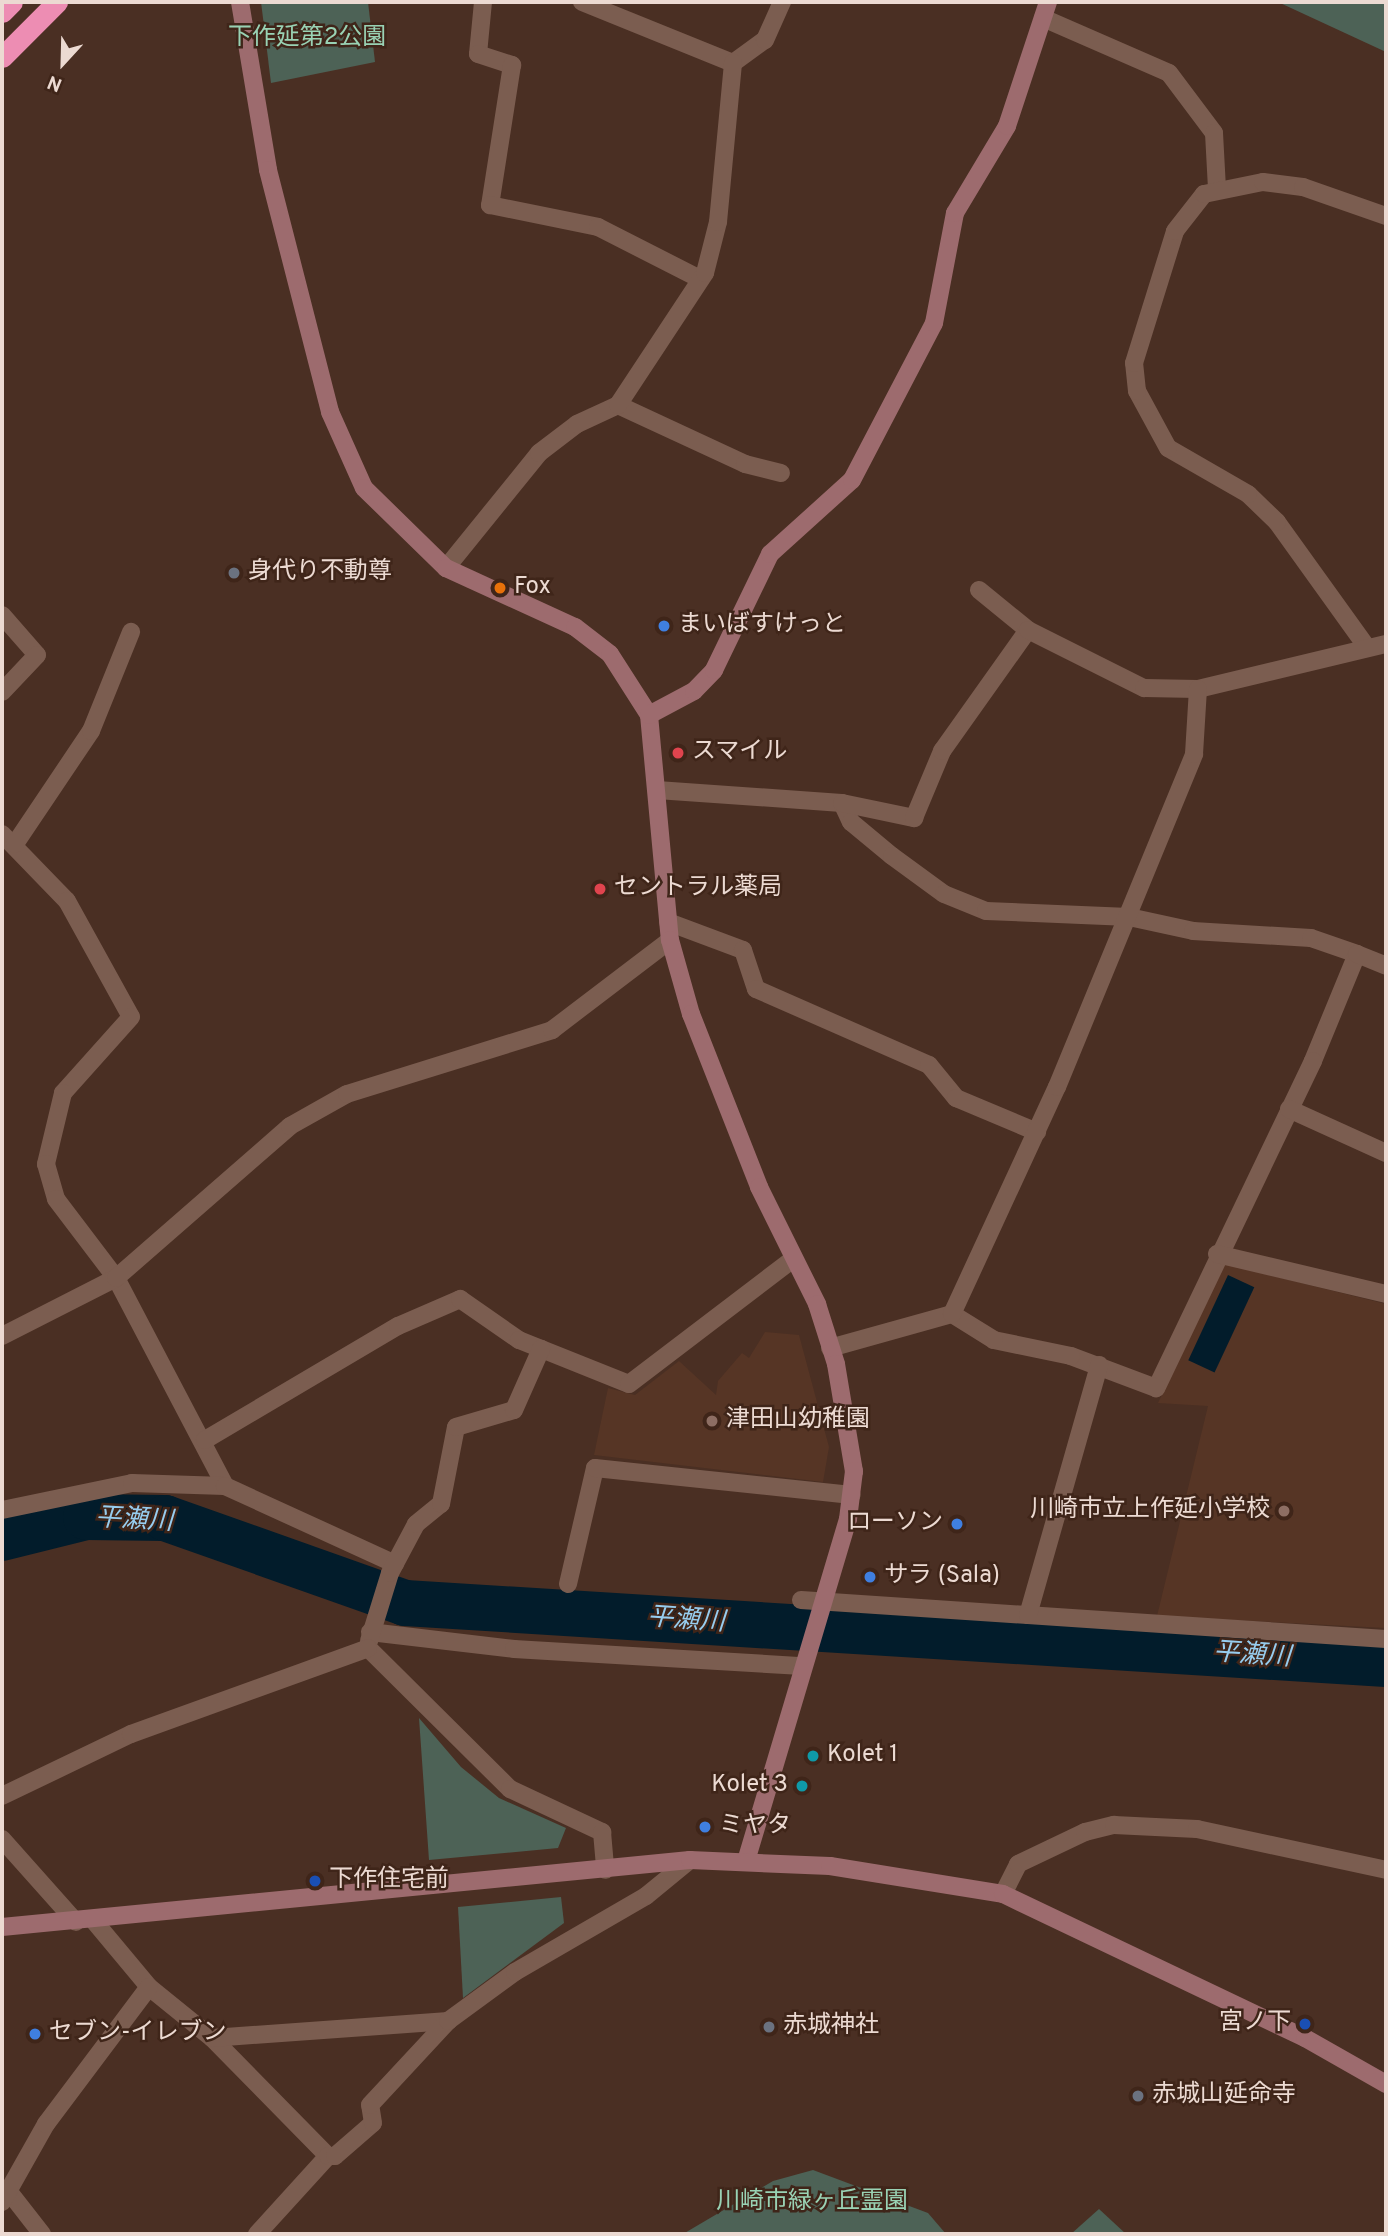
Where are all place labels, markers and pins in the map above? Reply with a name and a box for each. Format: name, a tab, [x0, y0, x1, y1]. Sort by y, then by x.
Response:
place label: 身代り不動尊	[248, 559, 392, 587]
marker: 身代り不動尊	[226, 565, 242, 581]
place label: Fox	[514, 574, 551, 602]
marker: Fox	[492, 580, 508, 596]
place label: まいばすけっと	[678, 612, 846, 640]
marker: まいばすけっと	[656, 618, 672, 634]
place label: スマイル	[692, 739, 788, 767]
marker: スマイル	[670, 745, 686, 761]
place label: セントラル薬局	[614, 875, 782, 903]
marker: セントラル薬局	[592, 881, 608, 897]
place label: 津田山幼稚園	[726, 1407, 870, 1435]
marker: 津田山幼稚園	[704, 1413, 720, 1429]
place label: 川崎市立上作延小学校	[1030, 1497, 1270, 1525]
marker: 川崎市立上作延小学校	[1276, 1503, 1292, 1519]
place label: ローソン	[847, 1510, 943, 1538]
marker: ローソン	[949, 1516, 965, 1532]
place label: サラ (Sala)	[884, 1563, 999, 1591]
marker: サラ (Sala)	[862, 1569, 878, 1585]
place label: Kolet 1	[827, 1742, 898, 1770]
marker: Kolet 1	[805, 1748, 821, 1764]
place label: Kolet 3	[711, 1772, 788, 1800]
marker: Kolet 3	[794, 1778, 810, 1794]
place label: ミヤタ	[719, 1813, 791, 1841]
marker: ミヤタ	[697, 1819, 713, 1835]
place label: 下作住宅前	[329, 1867, 449, 1895]
marker: 下作住宅前	[307, 1873, 323, 1889]
place label: 宮ノ下	[1219, 2010, 1291, 2038]
place label: 赤城神社	[783, 2013, 879, 2041]
marker: 宮ノ下	[1297, 2016, 1313, 2032]
marker: 赤城神社	[761, 2019, 777, 2035]
place label: セブン-イレブン	[49, 2020, 227, 2048]
marker: セブン-イレブン	[27, 2026, 43, 2042]
place label: 赤城山延命寺	[1152, 2082, 1296, 2110]
marker: 赤城山延命寺	[1130, 2088, 1146, 2104]

